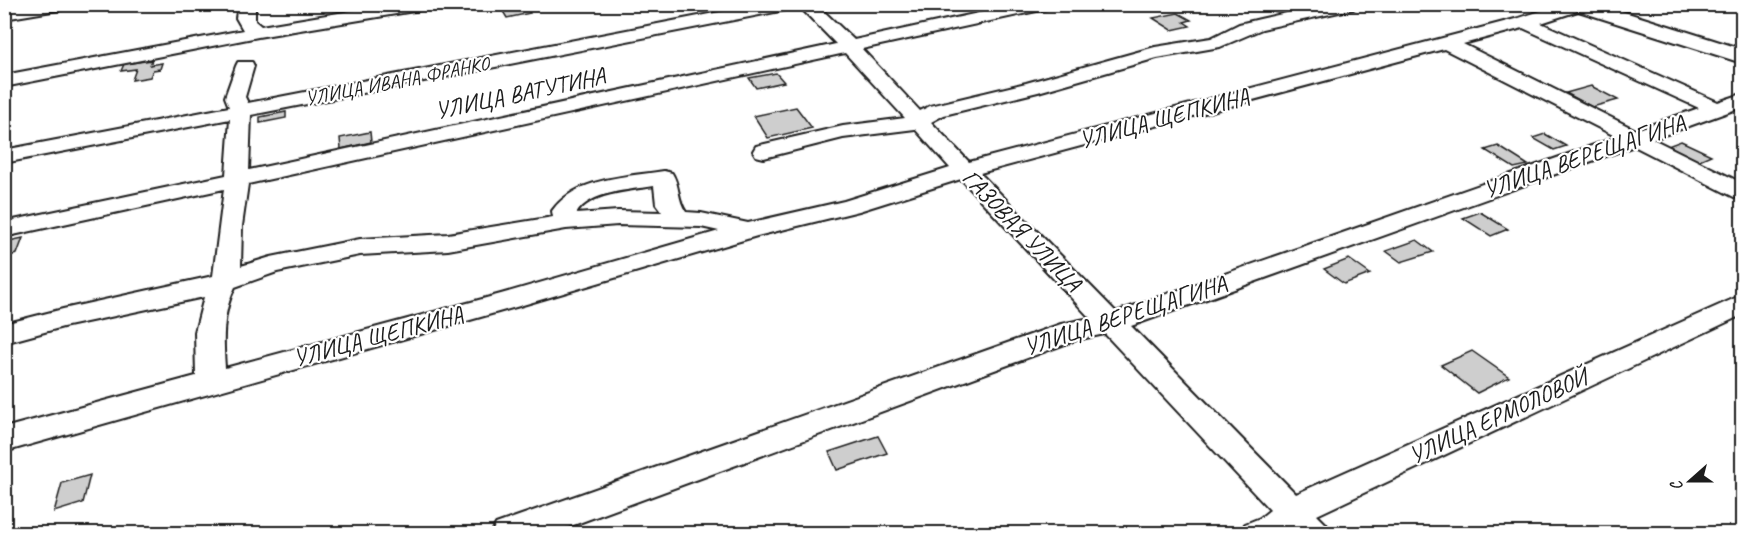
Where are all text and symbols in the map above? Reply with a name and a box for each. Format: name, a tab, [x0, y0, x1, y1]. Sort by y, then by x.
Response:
street label: УЛИЦА ИВАНА ФРАНКО	[303, 50, 493, 111]
street label: УЛИЦА ВАТУТИНА	[432, 60, 609, 126]
street label: УЛИЦА ЩЕПКИНА	[1076, 81, 1253, 155]
street label: УЛИЦА ВЕРЕЩАГИНА	[1479, 107, 1690, 205]
street label: ГАЗОВАЯ УЛИЦА	[956, 163, 1089, 298]
street label: УЛИЦА ВЕРЕЩАГИНА	[1020, 268, 1231, 362]
street label: УЛИЦА ЩЕПКИНА	[290, 299, 467, 373]
street label: УЛИЦА ЕРМОЛОВОЙ	[1404, 360, 1595, 470]
north arrow	[1660, 451, 1720, 511]
text: С	[1665, 477, 1688, 493]

